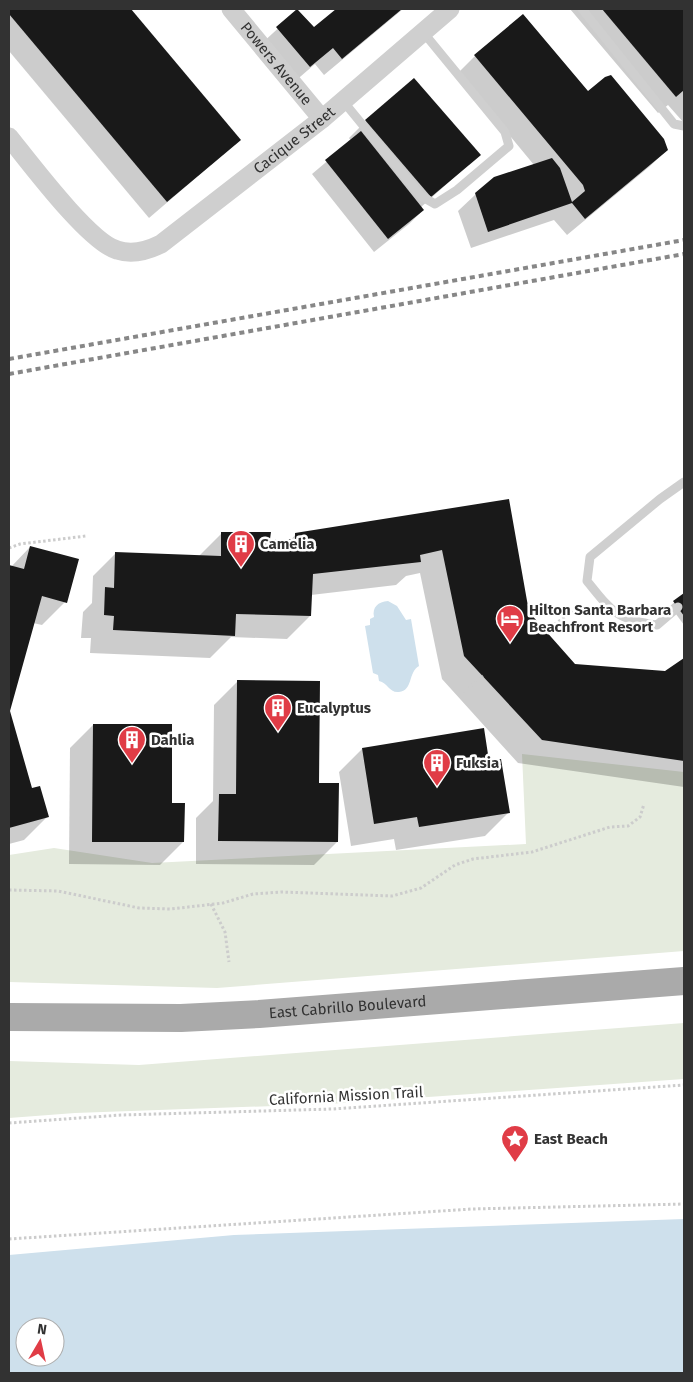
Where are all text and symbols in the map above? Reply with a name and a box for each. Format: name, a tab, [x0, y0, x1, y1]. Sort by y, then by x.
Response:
street label: Powers Avenue	[237, 19, 316, 109]
street label: Cacique Street	[250, 102, 339, 178]
building icon: Camelia	[226, 529, 256, 568]
place label: Camelia	[260, 535, 315, 553]
place label: Hilton Santa Barbara Beachfront Resort	[529, 601, 671, 636]
hotel icon: Hilton Santa Barbara Beachfront Resort	[495, 604, 525, 643]
building icon: Eucalyptus	[263, 693, 293, 732]
place label: Eucalyptus	[297, 699, 371, 717]
building icon: Dahlia	[117, 725, 147, 764]
place label: Dahlia	[151, 731, 194, 749]
building icon: Fuksia	[422, 748, 452, 787]
place label: Fuksia	[456, 754, 499, 772]
street label: East Cabrillo Boulevard	[268, 992, 427, 1022]
street label: California Mission Trail	[268, 1083, 424, 1109]
place icon: East Beach	[500, 1124, 530, 1163]
place label: East Beach	[534, 1130, 608, 1148]
north arrow	[15, 1317, 65, 1367]
text: N	[36, 1321, 48, 1339]

